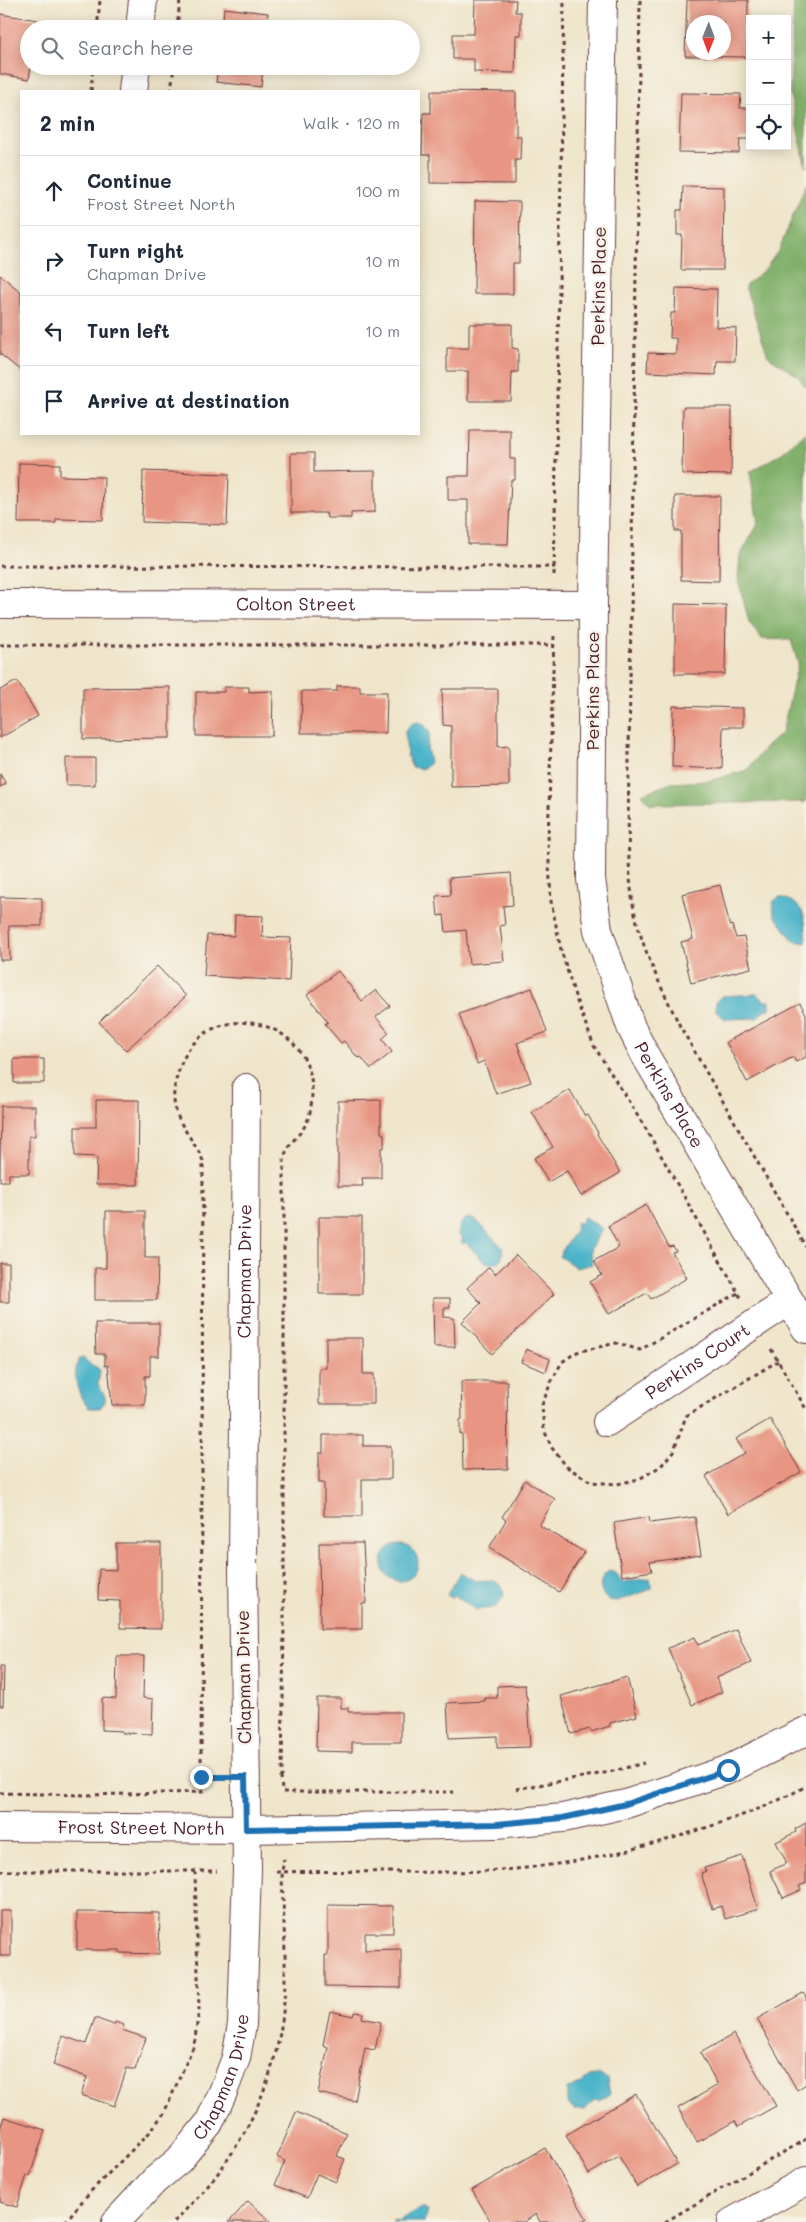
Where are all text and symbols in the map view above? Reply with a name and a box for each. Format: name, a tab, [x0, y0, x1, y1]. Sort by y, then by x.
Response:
north arrow	[686, 15, 731, 60]
map controls	[746, 15, 791, 150]
button: +	[746, 15, 791, 60]
search box	[20, 20, 420, 75]
icon: search	[38, 34, 66, 62]
text: Search here	[78, 35, 194, 60]
button: −	[746, 60, 791, 105]
button: locate	[746, 105, 791, 150]
text: 2 min	[40, 109, 95, 136]
text: Walk · 120 m	[302, 112, 400, 133]
text: Continue	[87, 168, 172, 193]
icon: ahead	[40, 177, 68, 205]
text: 100 m	[355, 180, 400, 201]
text: Frost Street North	[87, 193, 235, 214]
street label: Perkins Place	[585, 226, 611, 346]
text: Turn right	[87, 238, 184, 263]
icon: right	[40, 247, 68, 275]
text: 10 m	[365, 250, 400, 271]
text: Chapman Drive	[87, 263, 206, 284]
icon: left	[40, 317, 68, 345]
text: Turn left	[87, 318, 170, 343]
text: 10 m	[365, 320, 400, 341]
icon: arrive	[40, 387, 68, 415]
text: Arrive at destination	[87, 388, 290, 413]
street label: Colton Street	[236, 591, 356, 616]
street label: Perkins Place	[580, 631, 604, 751]
street label: Perkins Place	[629, 1038, 710, 1152]
street label: Chapman Drive	[231, 1204, 256, 1338]
street label: Perkins Court	[640, 1317, 754, 1404]
street label: Chapman Drive	[230, 1610, 256, 1744]
route start	[717, 1759, 740, 1782]
route end	[190, 1766, 213, 1789]
street label: Frost Street North	[58, 1814, 224, 1840]
street label: Chapman Drive	[187, 2014, 253, 2145]

